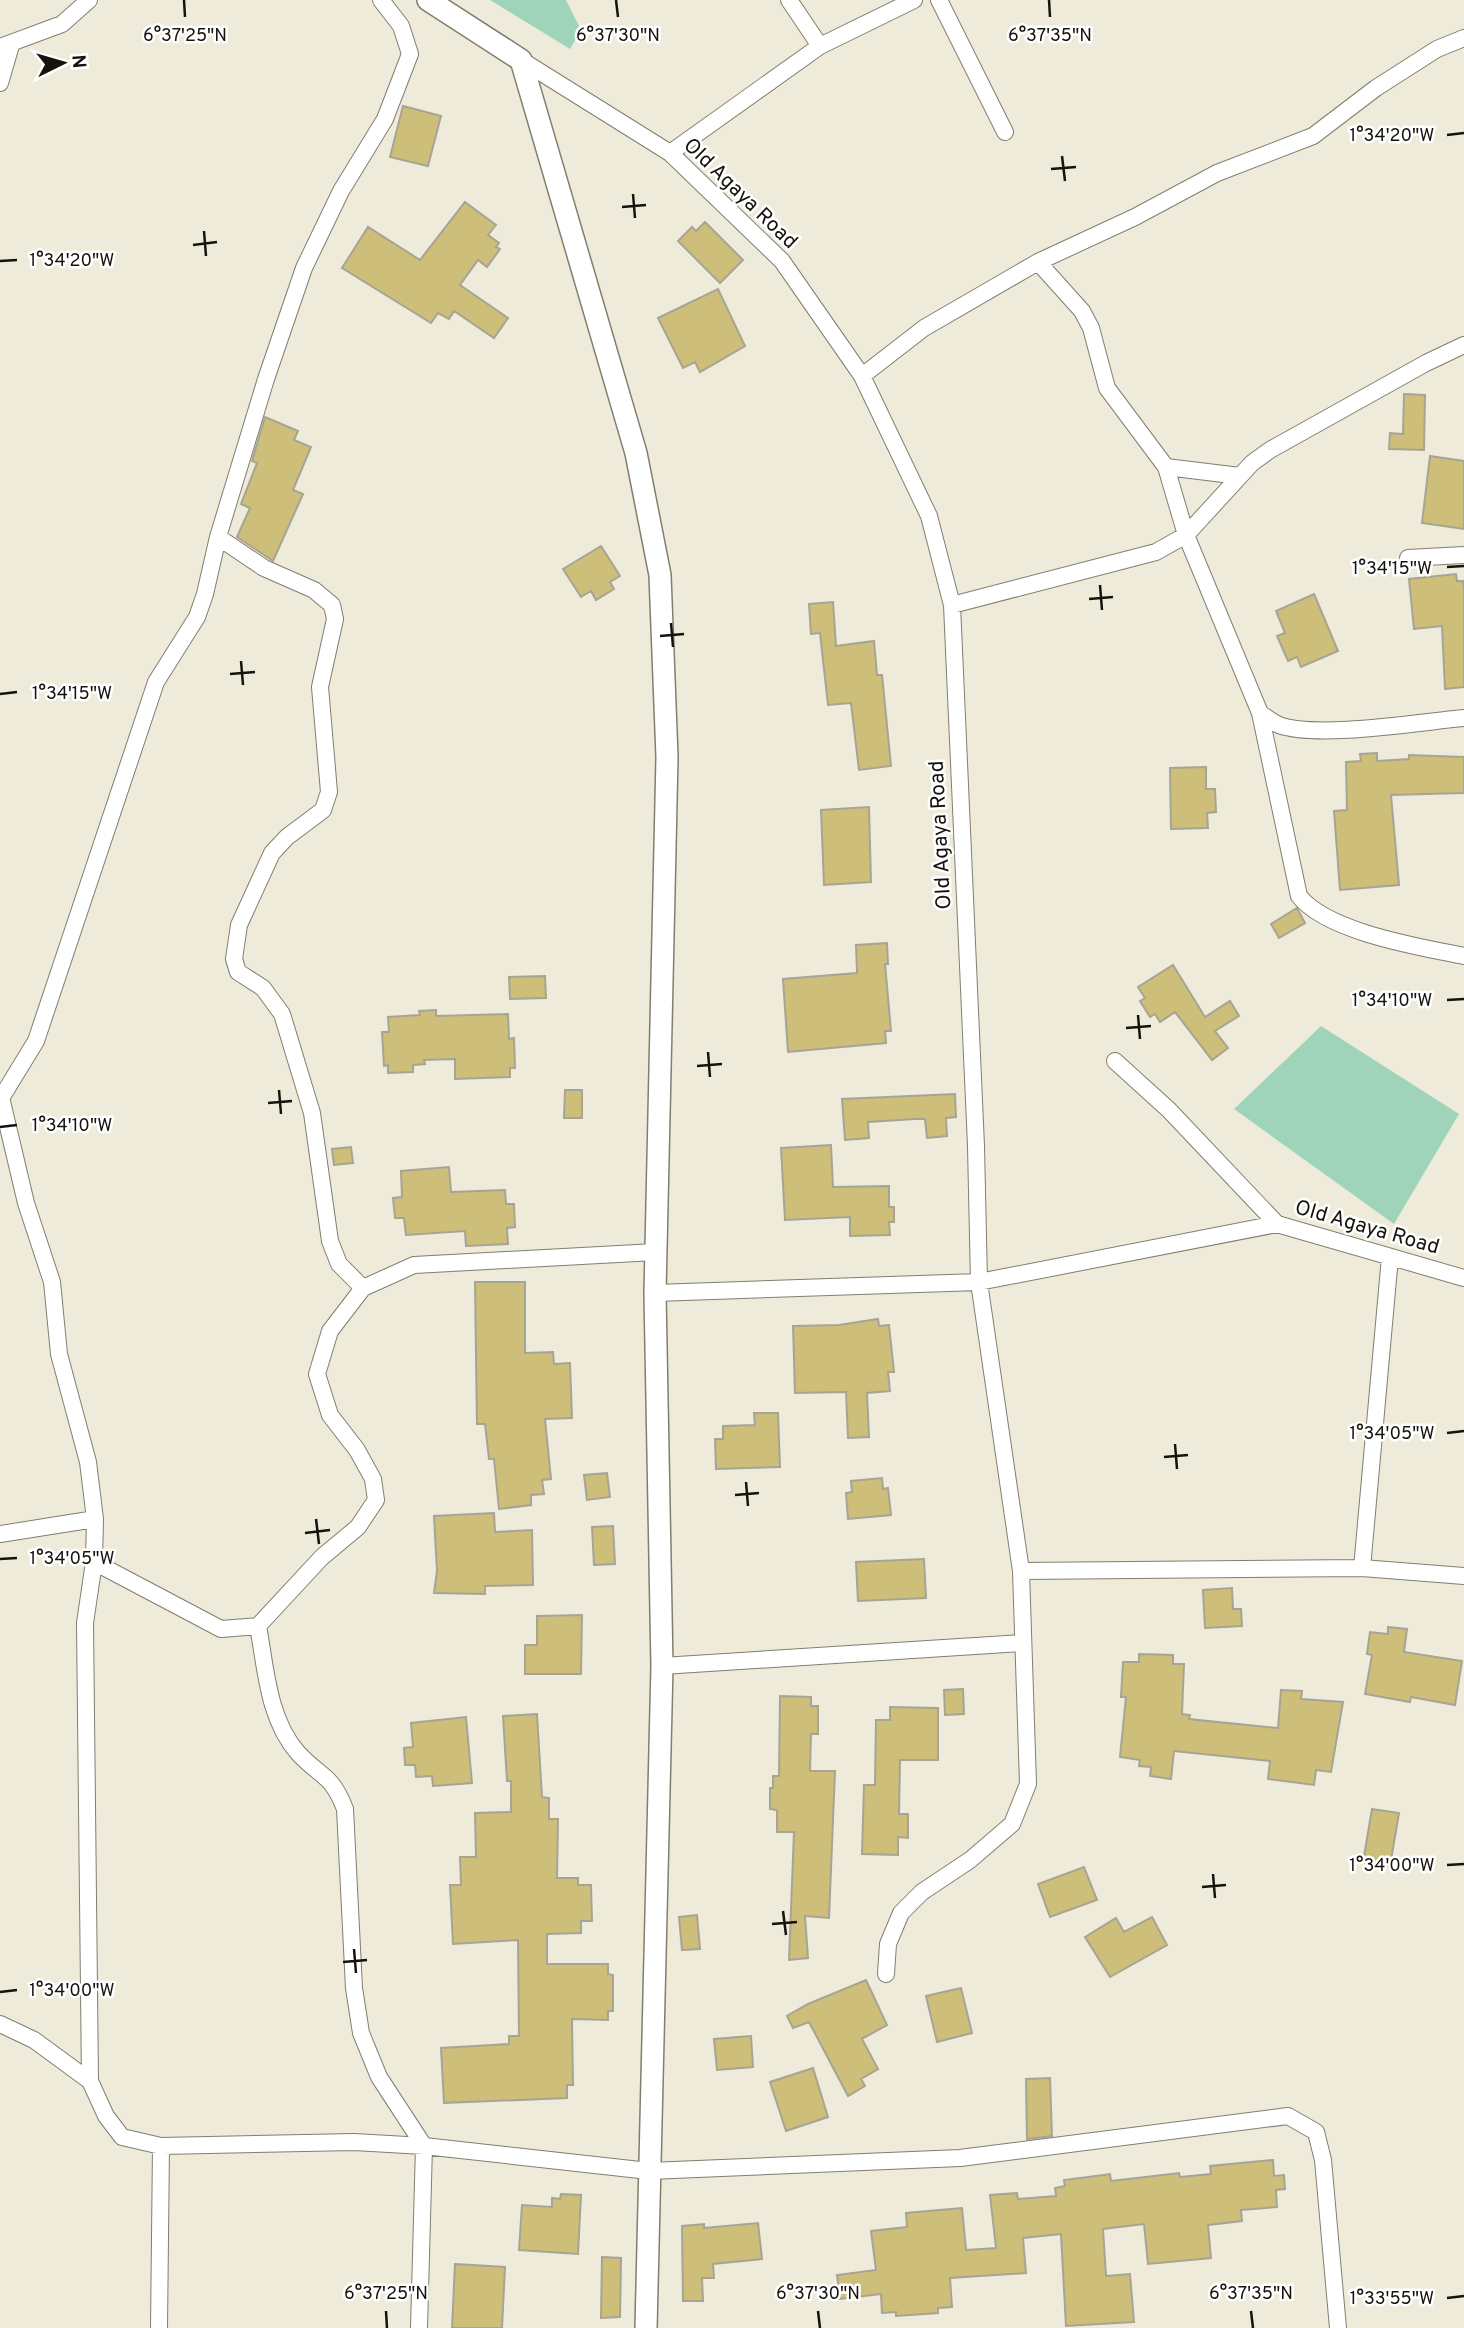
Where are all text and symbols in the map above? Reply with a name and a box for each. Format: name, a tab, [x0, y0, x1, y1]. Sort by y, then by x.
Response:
text: 6°37'25"N	[143, 25, 227, 48]
text: 6°37'30"N	[576, 25, 660, 48]
text: 6°37'35"N	[1008, 25, 1092, 48]
north arrow	[28, 28, 98, 98]
text: N	[65, 54, 90, 70]
text: 1°34'20"W	[1350, 125, 1434, 148]
street label: Old Agaya Road	[677, 133, 803, 255]
text: 1°34'20"W	[30, 250, 114, 273]
text: 1°34'15"W	[1352, 558, 1432, 581]
text: 1°34'15"W	[32, 683, 112, 706]
street label: Old Agaya Road	[924, 760, 958, 910]
text: 1°34'10"W	[1352, 990, 1432, 1013]
text: 1°34'10"W	[32, 1115, 112, 1138]
street label: Old Agaya Road	[1292, 1194, 1442, 1262]
text: 1°34'05"W	[1349, 1423, 1435, 1446]
text: 1°34'05"W	[29, 1548, 115, 1571]
text: 1°34'00"W	[1349, 1855, 1435, 1878]
text: 1°34'00"W	[29, 1980, 115, 2003]
text: 6°37'25"N	[344, 2283, 428, 2306]
text: 6°37'30"N	[776, 2283, 860, 2306]
text: 6°37'35"N	[1209, 2283, 1293, 2306]
text: 1°33'55"W	[1350, 2288, 1434, 2311]

